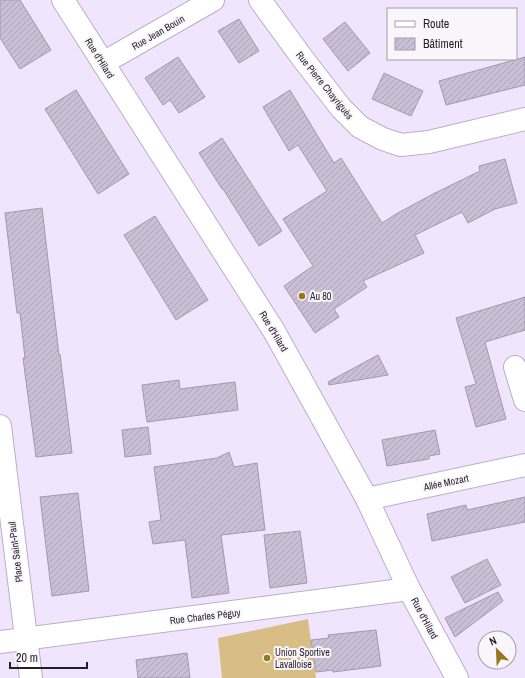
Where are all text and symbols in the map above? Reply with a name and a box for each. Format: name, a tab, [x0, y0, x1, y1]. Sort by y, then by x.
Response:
legend	[387, 8, 517, 60]
street label: Rue Jean Bouin	[130, 12, 187, 53]
text: Route	[423, 16, 449, 32]
street label: Rue d'Hilard	[82, 36, 117, 81]
text: Bâtiment	[423, 36, 463, 52]
street label: Rue Pierre Chayriguès	[293, 49, 356, 122]
place label: Au 80	[309, 290, 332, 303]
marker: Au 80	[297, 291, 307, 301]
street label: Rue d'Hilard	[256, 308, 291, 354]
street label: Allée Mozart	[421, 471, 470, 494]
street label: Place Saint-Paul	[5, 521, 26, 583]
street label: Rue d'Hilard	[408, 595, 441, 641]
street label: Rue Charles Péguy	[169, 606, 242, 627]
north arrow	[477, 630, 517, 670]
text: N	[487, 633, 499, 649]
scale bar	[10, 644, 87, 670]
place label: Union Sportive Lavalloise	[275, 646, 330, 671]
text: 20 m	[16, 650, 38, 666]
marker: Union Sportive Lavalloise	[262, 653, 272, 663]

